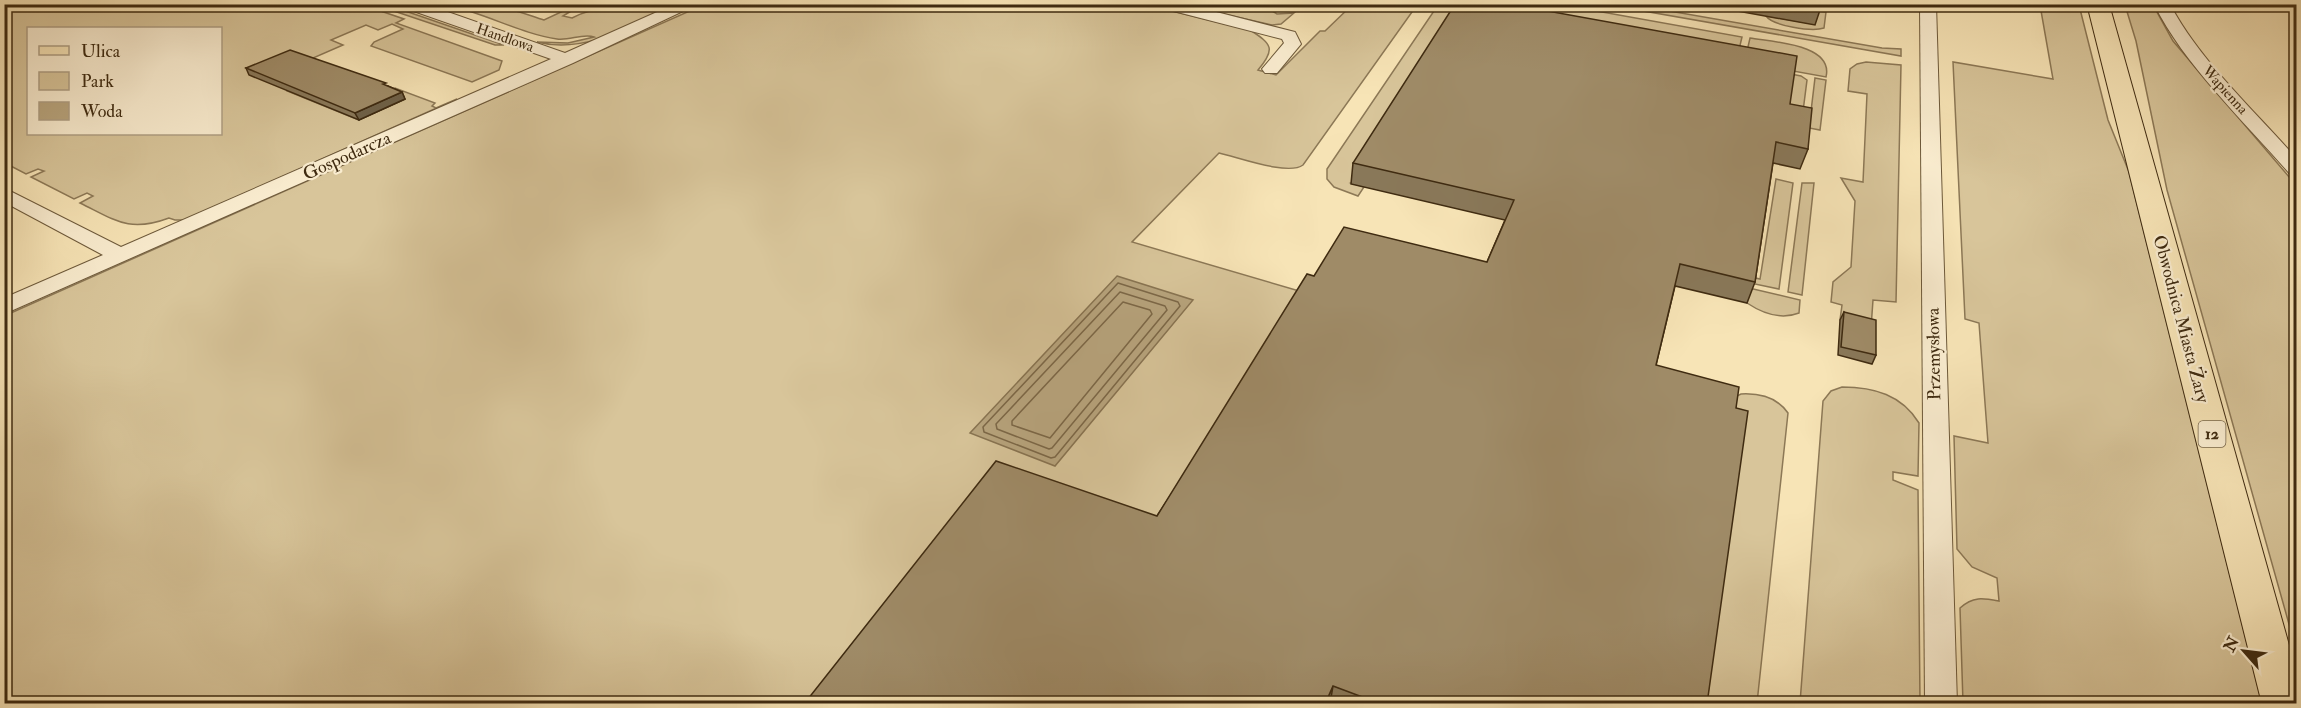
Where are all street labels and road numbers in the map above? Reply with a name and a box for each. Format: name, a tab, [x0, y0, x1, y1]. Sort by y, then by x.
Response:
street label: Handlowa	[474, 19, 537, 57]
street label: Wapienna	[2197, 61, 2253, 120]
street label: Gospodarcza	[299, 126, 395, 186]
street label: Obwodnica Miasta Żary	[2148, 232, 2216, 406]
street label: Przemysłowa	[1922, 307, 1946, 400]
road number: 12	[2198, 421, 2226, 447]

